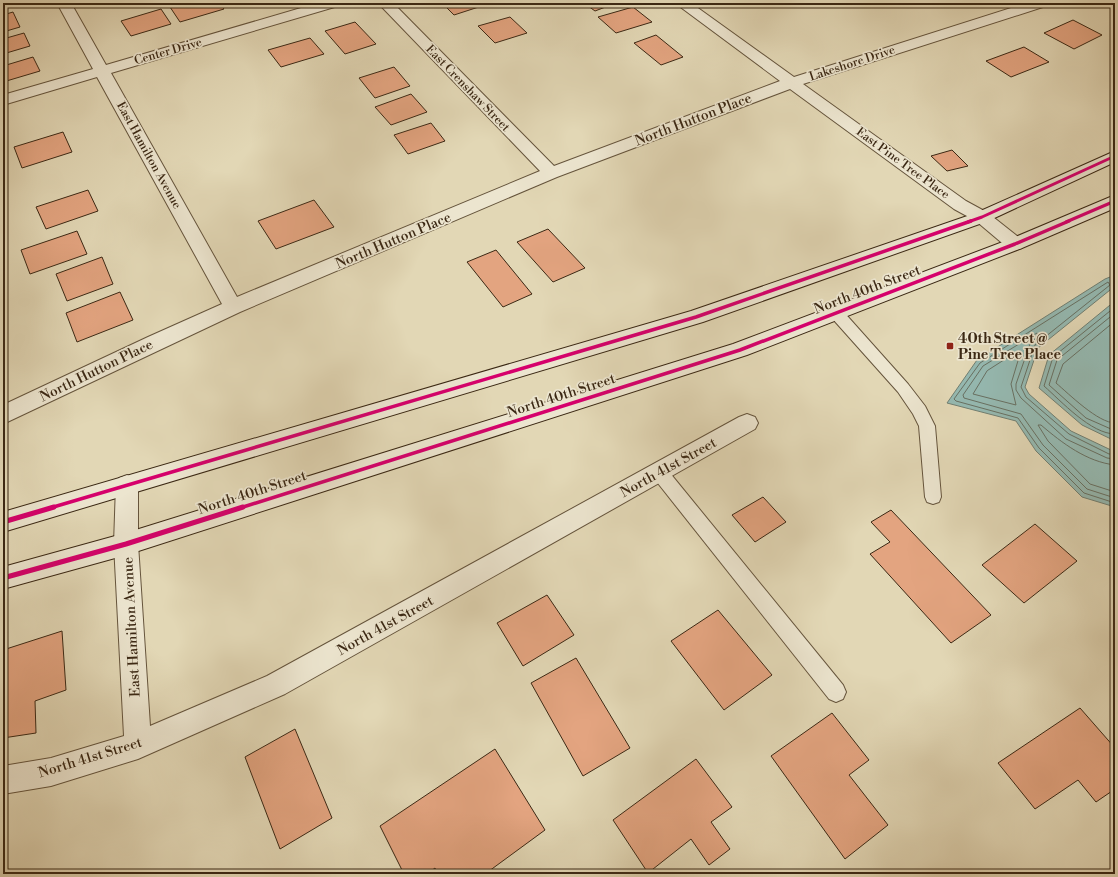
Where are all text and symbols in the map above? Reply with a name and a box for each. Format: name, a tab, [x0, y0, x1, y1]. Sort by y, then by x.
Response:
street label: Center Drive	[132, 35, 204, 68]
street label: East Crenshaw Street	[422, 42, 513, 135]
street label: Lakeshore Drive	[807, 43, 897, 84]
street label: North Hutton Place	[632, 89, 754, 151]
street label: East Hamilton Avenue	[113, 99, 184, 211]
street label: East Pine Tree Place	[853, 124, 952, 202]
street label: North Hutton Place	[333, 208, 454, 273]
street label: North 40th Street	[811, 261, 923, 319]
place label: 40th Street @ Pine Tree Place	[958, 330, 1062, 364]
street label: North Hutton Place	[37, 336, 156, 406]
marker: 40th Street @ Pine Tree Place	[945, 341, 955, 351]
street label: North 40th Street	[505, 370, 618, 422]
street label: North 41st Street	[617, 434, 720, 502]
street label: North 40th Street	[196, 467, 309, 519]
street label: East Hamilton Avenue	[119, 556, 145, 697]
street label: North 41st Street	[334, 592, 437, 660]
street label: North 41st Street	[36, 734, 144, 782]

